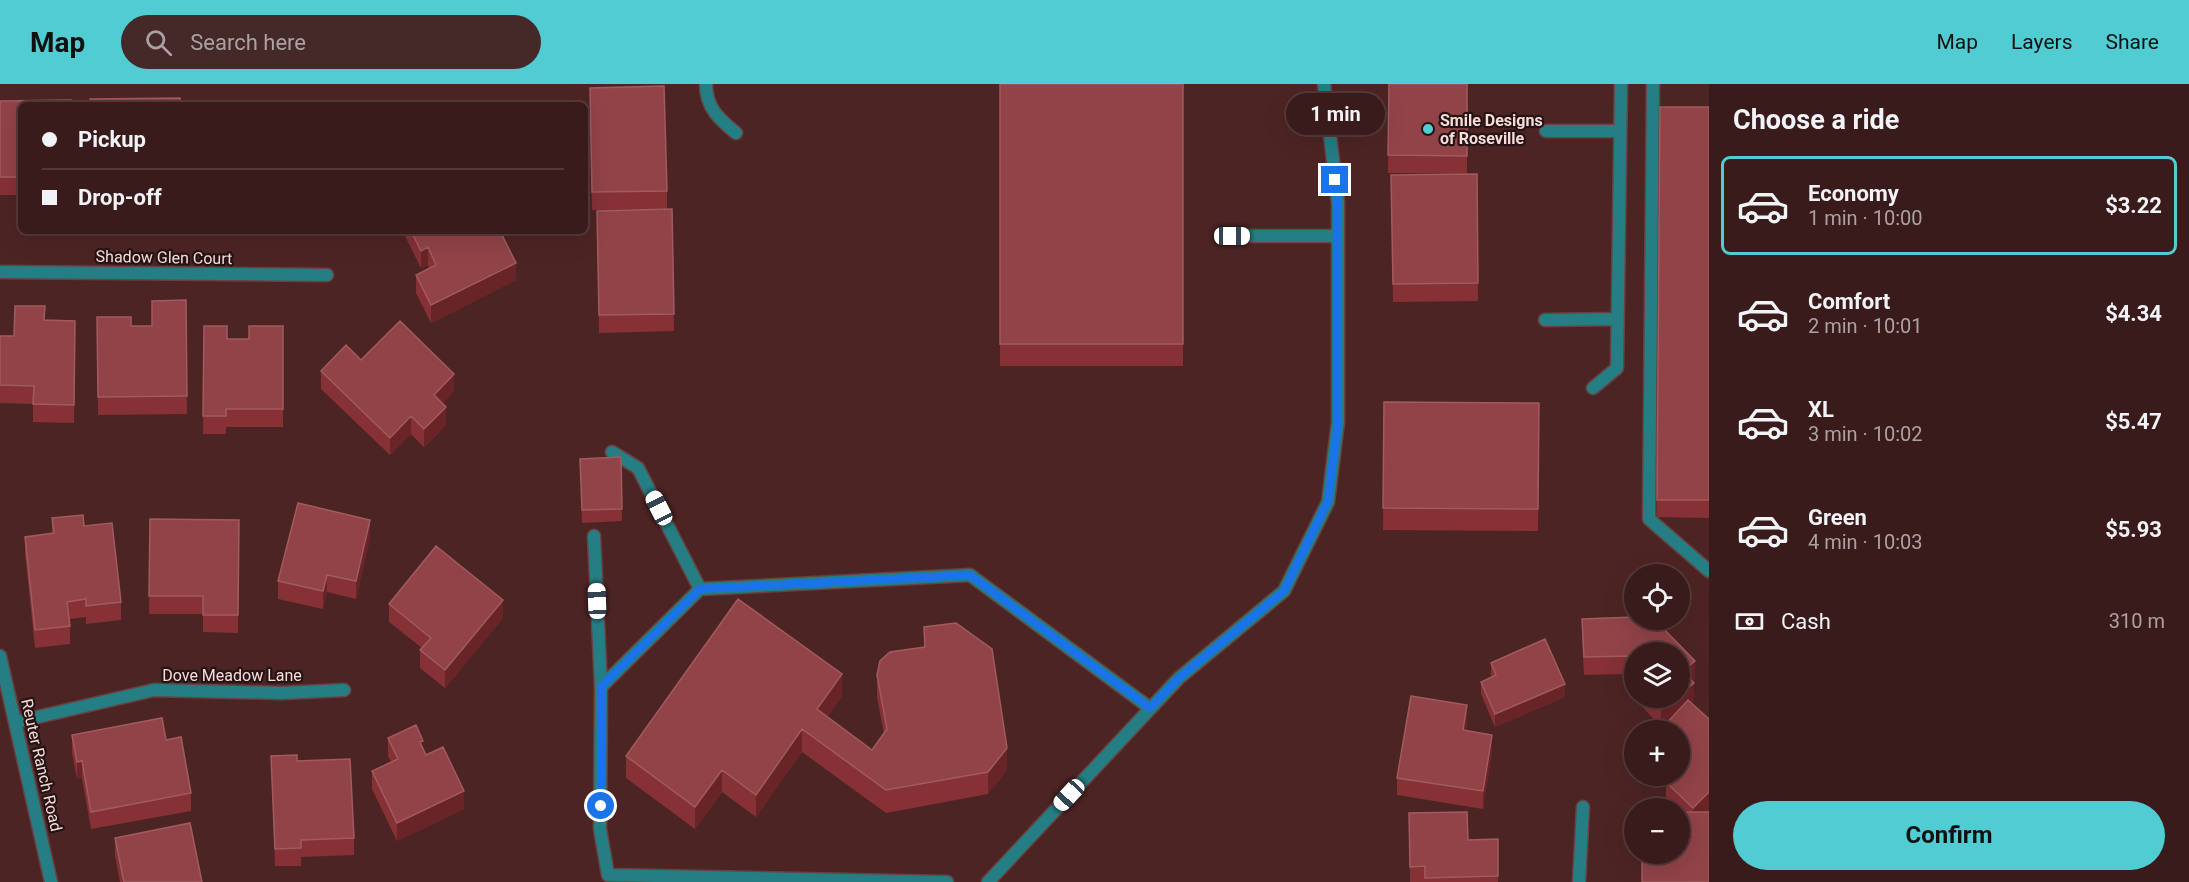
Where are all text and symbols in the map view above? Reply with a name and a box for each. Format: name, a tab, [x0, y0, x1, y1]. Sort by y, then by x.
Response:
search box	[121, 15, 541, 69]
text: Map	[30, 26, 85, 59]
icon: search	[142, 26, 175, 59]
text: Search here	[190, 30, 306, 55]
text: Map	[1936, 30, 1978, 54]
text: Layers	[2011, 30, 2072, 54]
text: Share	[2105, 30, 2159, 54]
callout: 1 min	[1286, 93, 1384, 135]
text: 1 min	[1310, 102, 1361, 126]
text: Choose a ride	[1733, 104, 1899, 136]
place label: Smile Designs of Roseville	[1440, 111, 1543, 148]
marker: Smile Designs of Roseville	[1421, 122, 1435, 136]
text: Pickup	[78, 127, 146, 152]
route end	[1321, 166, 1348, 193]
icon: car	[1736, 179, 1790, 233]
text: Economy	[1808, 181, 1899, 206]
text: Drop-off	[78, 185, 162, 210]
text: $3.22	[2105, 193, 2162, 218]
text: 1 min · 10:00	[1808, 206, 1923, 230]
car	[1214, 227, 1250, 245]
street label: Shadow Glen Court	[96, 247, 232, 268]
icon: car	[1736, 287, 1790, 341]
text: Comfort	[1808, 289, 1890, 314]
text: $4.34	[2105, 301, 2162, 326]
text: 2 min · 10:01	[1808, 314, 1923, 338]
icon: car	[1736, 395, 1790, 449]
text: XL	[1808, 397, 1834, 422]
text: $5.47	[2105, 409, 2162, 434]
text: 3 min · 10:02	[1808, 422, 1923, 446]
car	[643, 488, 675, 528]
icon: car	[1736, 503, 1790, 557]
text: Green	[1808, 505, 1867, 530]
text: $5.93	[2105, 517, 2162, 542]
text: 4 min · 10:03	[1808, 530, 1923, 554]
map controls	[1624, 564, 1690, 864]
button: locate	[1624, 564, 1690, 630]
car	[587, 583, 607, 619]
icon: cash	[1733, 605, 1766, 638]
text: Cash	[1781, 609, 1831, 634]
text: 310 m	[2109, 609, 2165, 633]
button: layers	[1624, 642, 1690, 708]
street label: Dove Meadow Lane	[162, 666, 302, 685]
street label: Reuter Ranch Road	[17, 697, 66, 833]
button: +	[1624, 720, 1690, 786]
car	[1050, 776, 1088, 814]
route start	[587, 792, 614, 819]
button: −	[1624, 798, 1690, 864]
button: Confirm	[1733, 801, 2165, 870]

